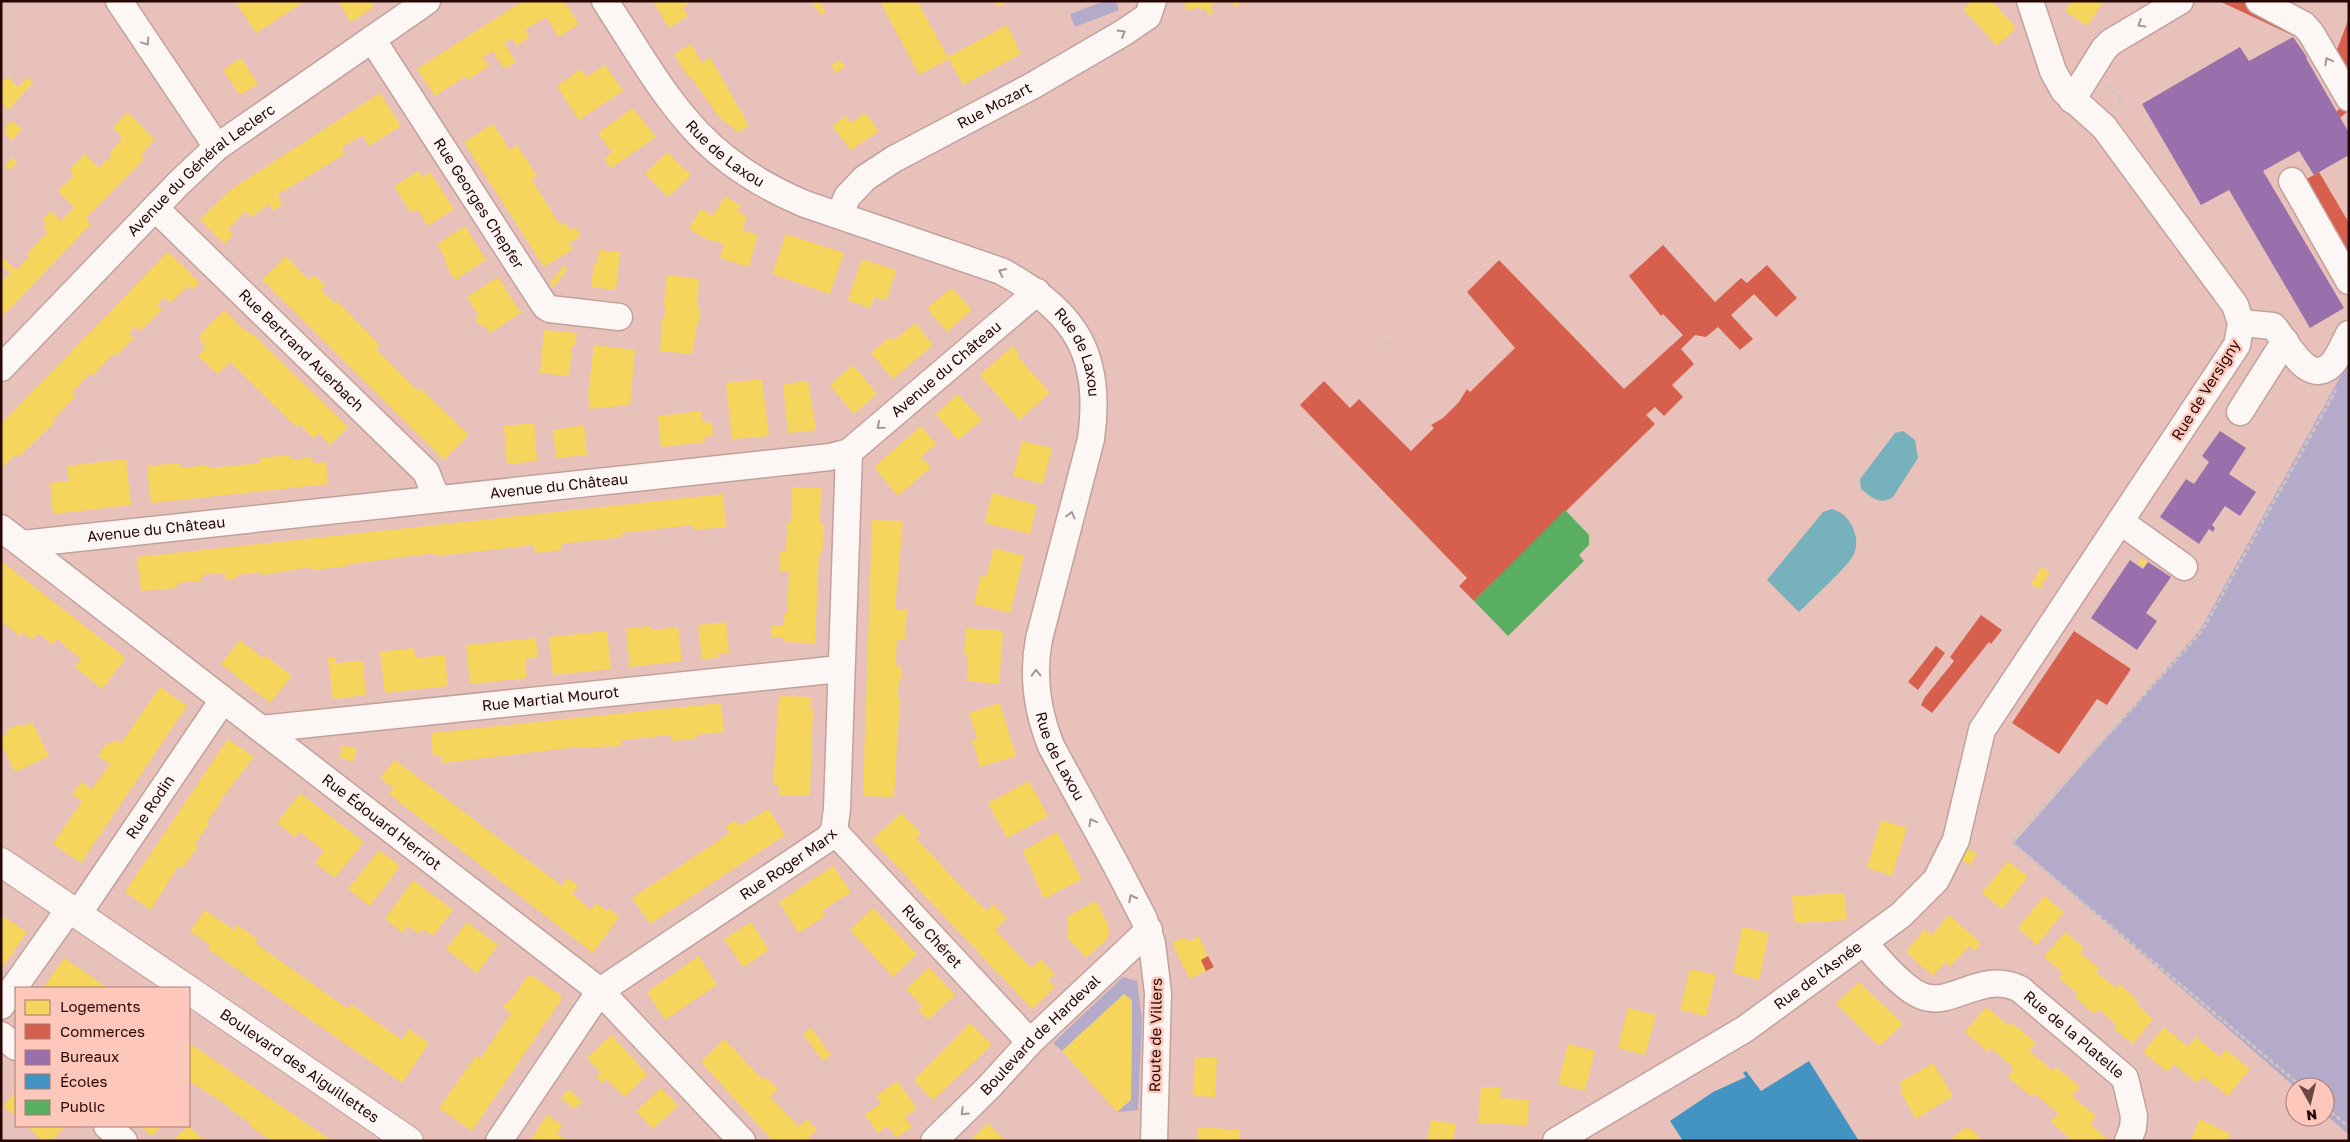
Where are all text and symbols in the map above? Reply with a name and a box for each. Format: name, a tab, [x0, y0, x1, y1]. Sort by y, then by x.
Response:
one-way arrow	[2137, 18, 2146, 28]
one-way arrow	[1117, 30, 1126, 40]
one-way arrow	[140, 36, 149, 46]
one-way arrow	[2324, 57, 2334, 66]
street label: Rue Mozart	[954, 78, 1034, 132]
street label: Avenue du Général Leclerc	[123, 100, 278, 239]
street label: Rue de Laxou	[683, 116, 768, 190]
street label: Rue Georges Chepfer	[430, 134, 528, 272]
one-way arrow	[998, 268, 1007, 278]
street label: Rue Bertrand Auerbach	[236, 285, 368, 414]
street label: Rue de Laxou	[1051, 303, 1104, 397]
street label: Avenue du Château	[887, 317, 1004, 420]
street label: Rue de Versigny	[2167, 335, 2244, 443]
one-way arrow	[876, 420, 885, 429]
street label: Avenue du Château	[489, 469, 629, 502]
one-way arrow	[1065, 510, 1076, 519]
street label: Avenue du Château	[86, 512, 226, 545]
one-way arrow	[1031, 668, 1041, 676]
street label: Rue Martial Mourot	[481, 682, 620, 714]
street label: Rue de Laxou	[1033, 710, 1089, 803]
street label: Rue Édouard Herriot	[319, 770, 445, 873]
street label: Rue Rodin	[122, 771, 177, 842]
one-way arrow	[1089, 819, 1099, 828]
street label: Rue Roger Marx	[736, 824, 840, 903]
one-way arrow	[1128, 894, 1138, 903]
street label: Rue Chéret	[899, 900, 967, 971]
street label: Rue de l'Asnée	[1770, 937, 1865, 1013]
street label: Boulevard de Hardeval	[976, 971, 1104, 1099]
street label: Route de Villers	[1145, 978, 1165, 1092]
street label: Rue de la Platelle	[2021, 986, 2129, 1082]
legend	[15, 987, 190, 1127]
text: Logements	[60, 997, 140, 1015]
street label: Boulevard des Aiguillettes	[217, 1004, 383, 1126]
text: Commerces	[60, 1022, 145, 1040]
text: Bureaux	[60, 1047, 119, 1065]
text: Écoles	[60, 1072, 108, 1090]
north arrow	[2285, 1077, 2335, 1127]
text: Public	[60, 1097, 105, 1115]
one-way arrow	[961, 1106, 970, 1115]
text: N	[2305, 1106, 2318, 1125]

